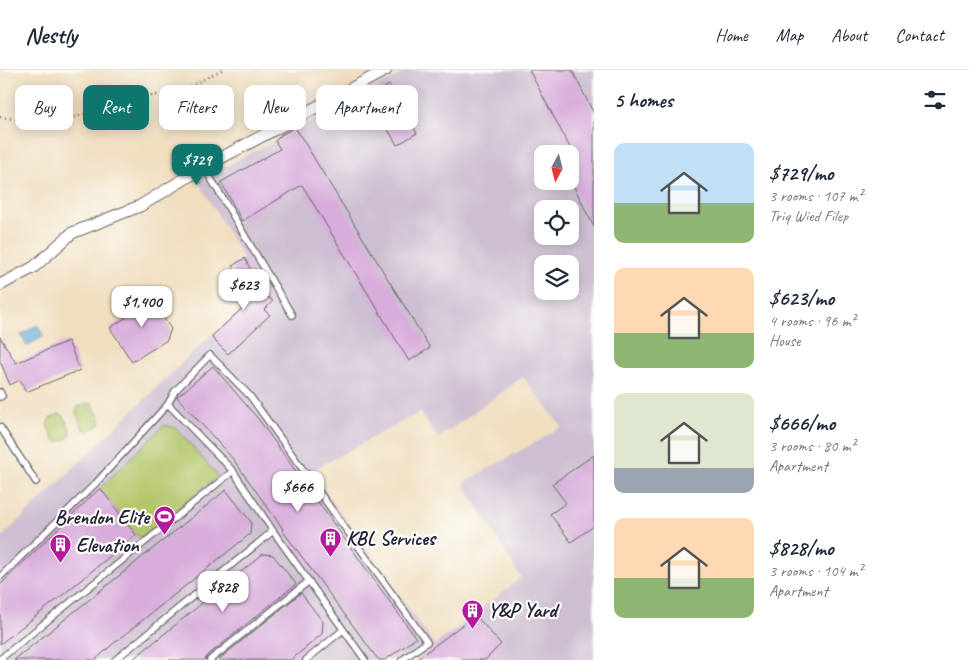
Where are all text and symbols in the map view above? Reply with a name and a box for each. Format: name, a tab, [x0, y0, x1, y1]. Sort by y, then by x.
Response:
text: Nestly	[25, 20, 77, 50]
text: Home	[715, 24, 748, 46]
text: Map	[776, 24, 803, 46]
text: About	[831, 24, 867, 46]
text: Contact	[895, 24, 944, 46]
chip: Buy	[15, 85, 73, 130]
chip: Rent	[83, 85, 149, 130]
chip: Filters	[159, 85, 234, 130]
chip: New	[244, 85, 306, 130]
chip: Apartment	[316, 85, 418, 130]
icon: filters	[921, 86, 949, 114]
text: 5 homes	[614, 87, 673, 113]
pin: $729	[167, 144, 227, 186]
north arrow	[534, 145, 579, 190]
map controls	[534, 145, 579, 300]
text: $729	[183, 150, 211, 170]
text: $729/mo	[769, 160, 833, 186]
icon: home	[654, 163, 714, 223]
text: 3 rooms · 107 m²	[769, 186, 863, 206]
button: locate	[534, 200, 579, 245]
text: Triq Wied Filep	[769, 206, 848, 226]
button: layers	[534, 255, 579, 300]
pin: $623	[214, 268, 274, 311]
text: $623	[229, 275, 259, 295]
text: $623/mo	[769, 285, 834, 311]
pin: $1,400	[101, 286, 183, 328]
icon: home	[654, 288, 714, 348]
text: $1,400	[122, 292, 162, 312]
text: 4 rooms · 96 m²	[769, 311, 855, 331]
text: House	[769, 331, 800, 351]
text: $666/mo	[769, 410, 835, 436]
icon: home	[654, 413, 714, 473]
text: 3 rooms · 80 m²	[769, 436, 855, 456]
text: Apartment	[769, 456, 828, 476]
pin: $666	[268, 470, 328, 513]
text: $666	[283, 477, 313, 497]
place label: Brendon Elite	[55, 505, 151, 530]
sports icon: Brendon Elite	[153, 505, 177, 536]
building icon: KBL Services	[318, 526, 342, 557]
place label: KBL Services	[346, 526, 437, 551]
building icon: Elevation	[48, 533, 72, 564]
place label: Elevation	[76, 533, 140, 558]
text: $828/mo	[769, 535, 834, 561]
icon: home	[654, 538, 714, 598]
text: 3 rooms · 104 m²	[769, 561, 863, 581]
pin: $828	[193, 570, 253, 613]
text: $828	[209, 577, 237, 597]
text: Apartment	[769, 581, 828, 601]
building icon: Y&P Yard	[460, 598, 484, 629]
place label: Y&P Yard	[488, 598, 561, 623]

